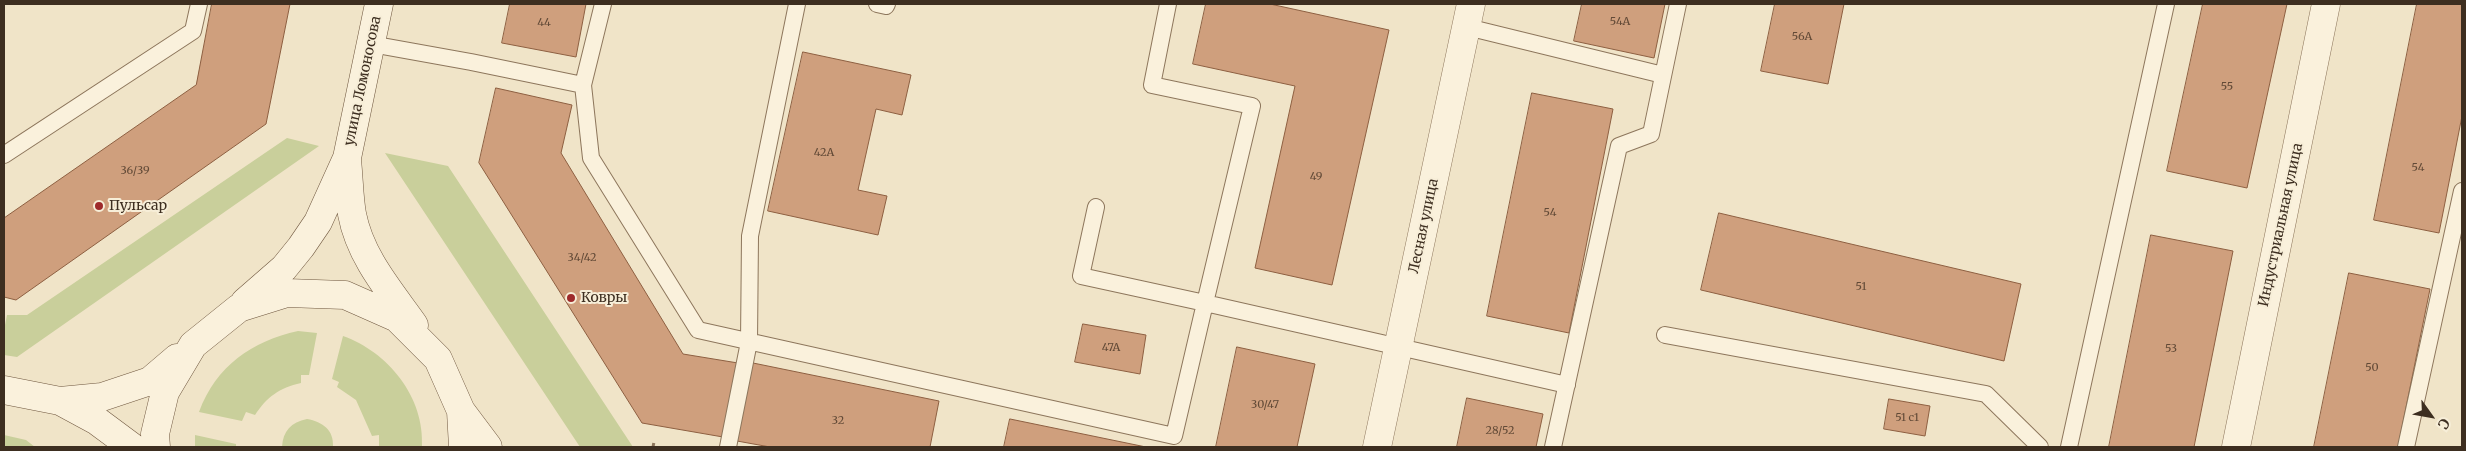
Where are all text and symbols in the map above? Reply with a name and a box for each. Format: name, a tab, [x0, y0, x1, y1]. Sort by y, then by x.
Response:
street label: улица Ломоносова	[341, 15, 385, 147]
house number: 54А	[1610, 15, 1630, 29]
house number: 44	[537, 16, 551, 30]
house number: 56А	[1792, 30, 1812, 44]
house number: 55	[2221, 80, 2233, 94]
street label: Индустриальная улица	[2255, 142, 2307, 308]
house number: 42А	[814, 146, 834, 160]
house number: 54	[2412, 161, 2424, 175]
house number: 36/39	[120, 164, 150, 178]
house number: 49	[1310, 170, 1322, 184]
street label: Лесная улица	[1406, 177, 1442, 275]
place label: Пульсар	[109, 198, 167, 214]
marker: Пульсар	[93, 200, 105, 212]
house number: 54	[1544, 206, 1556, 220]
house number: 34/42	[568, 251, 596, 265]
house number: 51	[1856, 280, 1866, 294]
place label: Ковры	[581, 290, 627, 306]
marker: Ковры	[565, 292, 577, 304]
house number: 47А	[1102, 341, 1120, 355]
house number: 53	[2165, 342, 2177, 356]
house number: 50	[2365, 361, 2379, 375]
north arrow	[2406, 391, 2456, 441]
house number: 30/47	[1251, 398, 1279, 412]
house number: 51 с1	[1895, 411, 1919, 425]
house number: 32	[832, 414, 844, 428]
text: С	[2434, 415, 2454, 433]
house number: 28/52	[1486, 424, 1514, 438]

